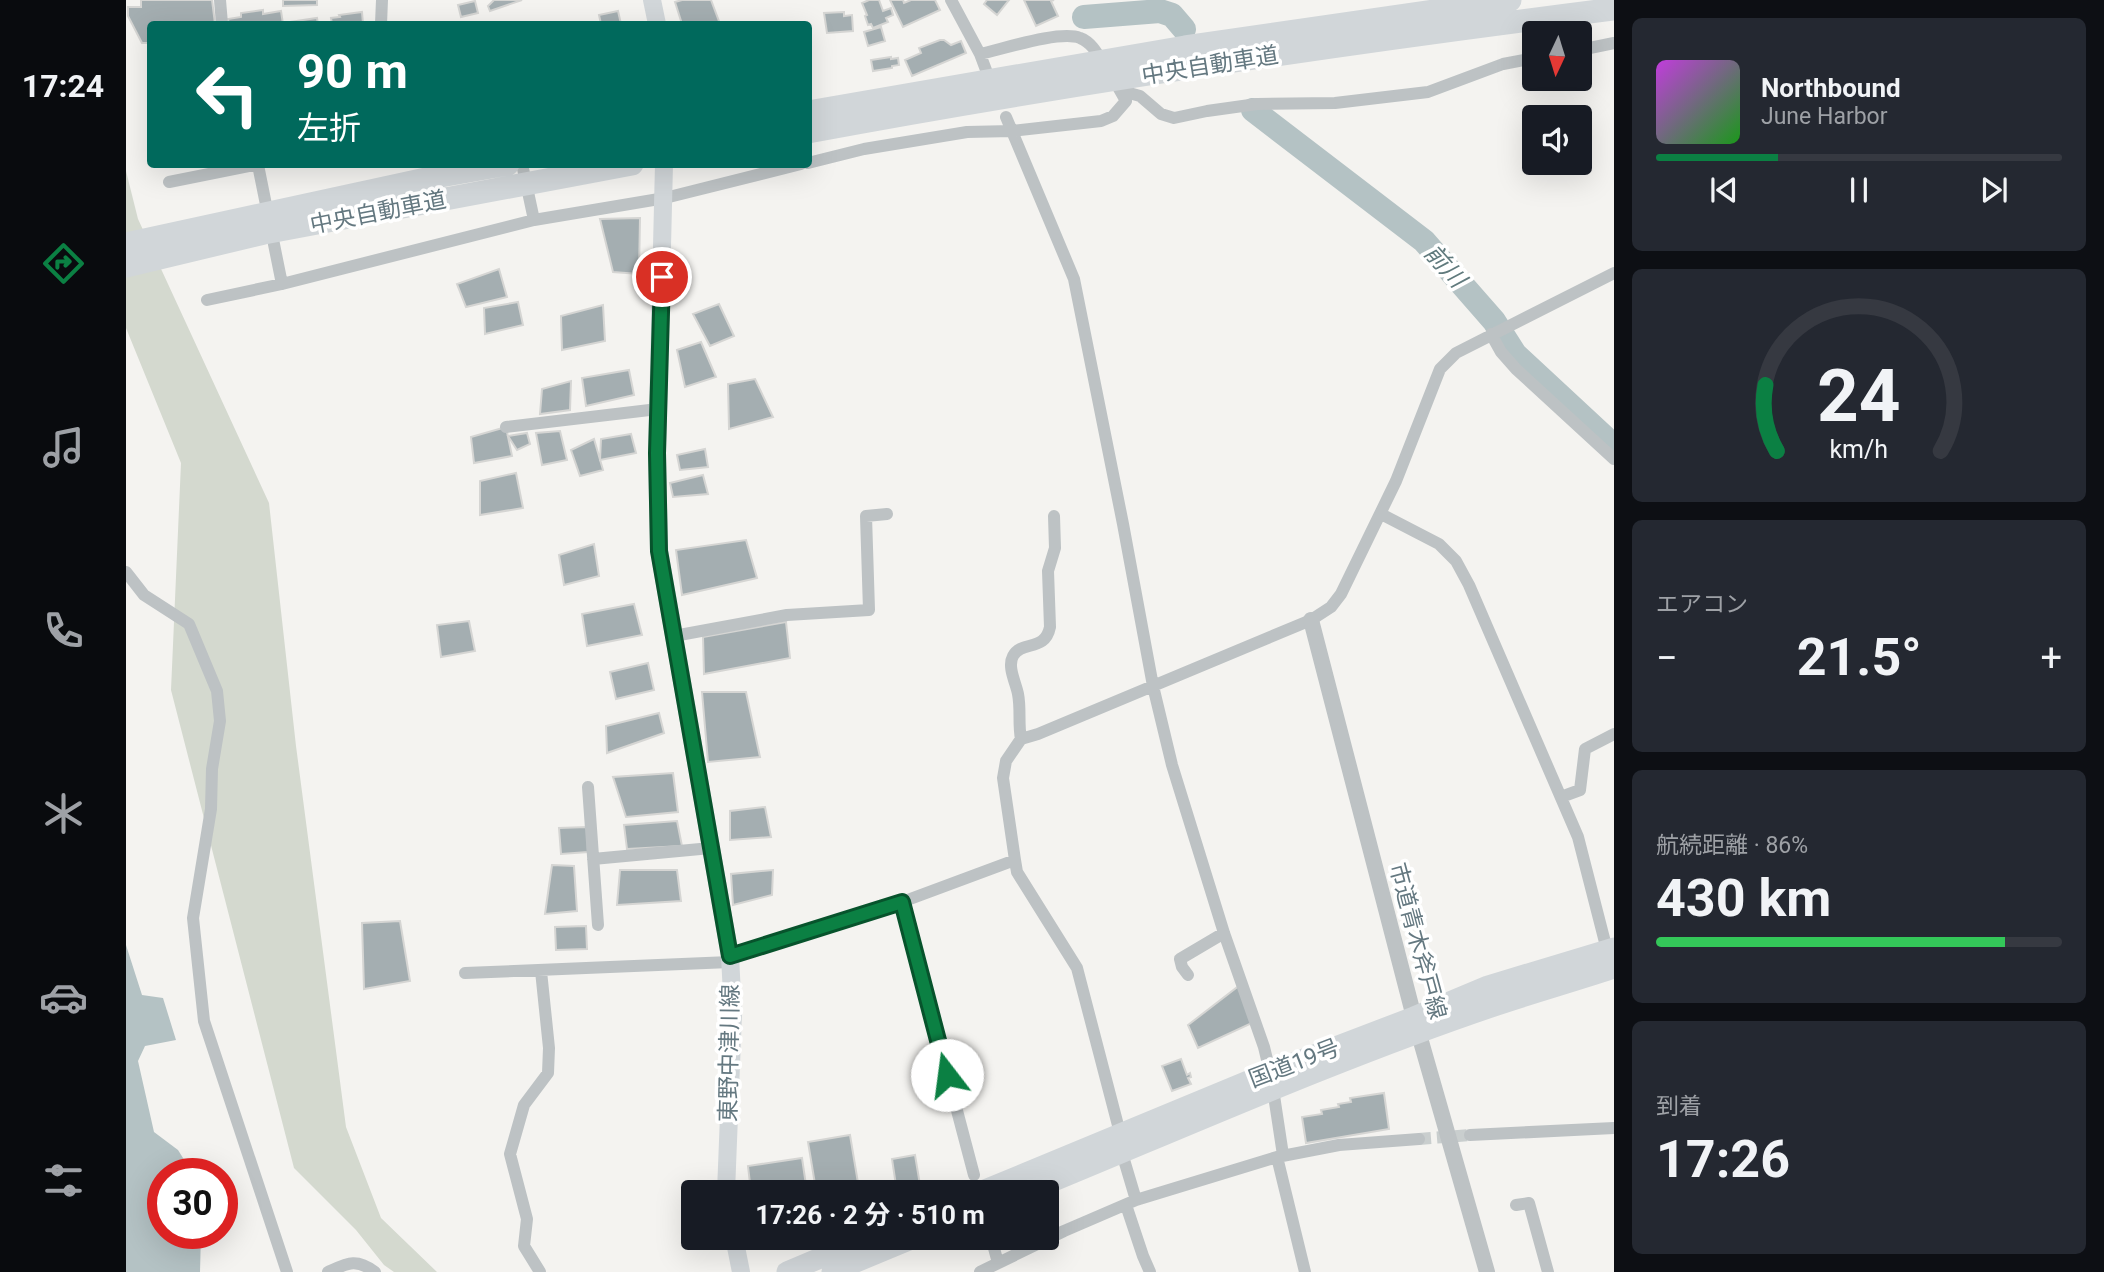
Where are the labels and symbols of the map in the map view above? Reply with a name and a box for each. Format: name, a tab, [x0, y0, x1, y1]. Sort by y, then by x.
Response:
north arrow	[1522, 21, 1592, 91]
street label: 中央自動車道	[1140, 41, 1280, 90]
street label: 中央自動車道	[308, 186, 448, 239]
water label: 前川	[1419, 239, 1473, 295]
pin	[632, 247, 692, 307]
street label: 市道青木斧戸線	[1384, 860, 1451, 1022]
street label: 東野中津川線	[715, 984, 744, 1122]
street label: 国道19号	[1245, 1034, 1343, 1093]
position arrow	[910, 1038, 984, 1112]
speed limit sign: 30	[147, 1158, 238, 1249]

